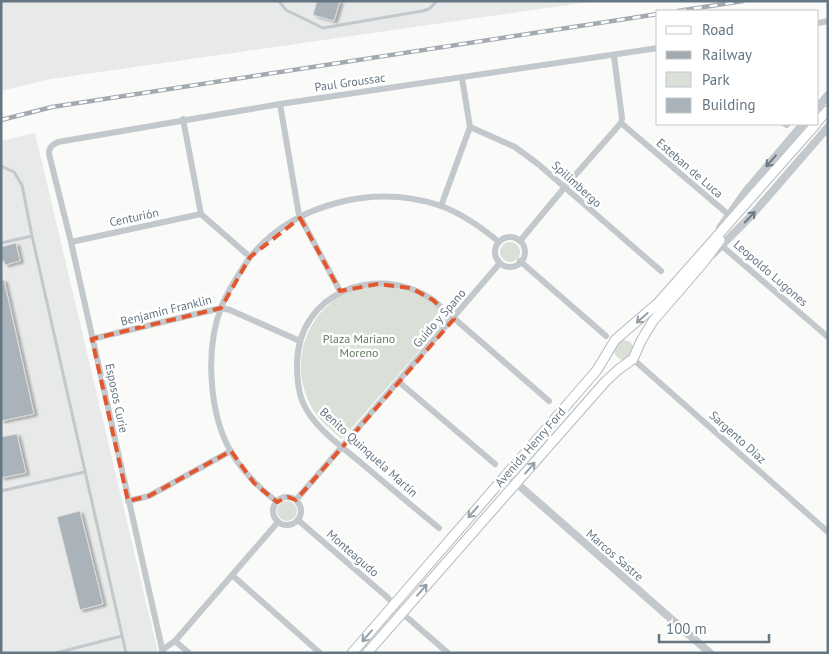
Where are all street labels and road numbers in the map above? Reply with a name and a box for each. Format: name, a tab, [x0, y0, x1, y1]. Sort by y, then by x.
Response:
street label: Paul Groussac	[314, 70, 387, 94]
street label: Esteban de Luca	[654, 135, 726, 201]
street label: Spilimbergo	[549, 158, 605, 210]
street label: Centurión	[108, 204, 160, 230]
street label: Leopoldo Lugones	[731, 237, 811, 309]
street label: Guido y Spano	[409, 285, 469, 351]
street label: Benjamín Franklin	[119, 291, 213, 329]
street label: Esposos Curie	[102, 362, 132, 434]
street label: Benito Quinquela Martín	[317, 404, 421, 500]
street label: Avenida Henry Ford	[492, 404, 568, 490]
street label: Sargento Díaz	[706, 408, 770, 466]
street label: Monteagudo	[324, 526, 382, 580]
street label: Marcos Sastre	[583, 526, 647, 584]

